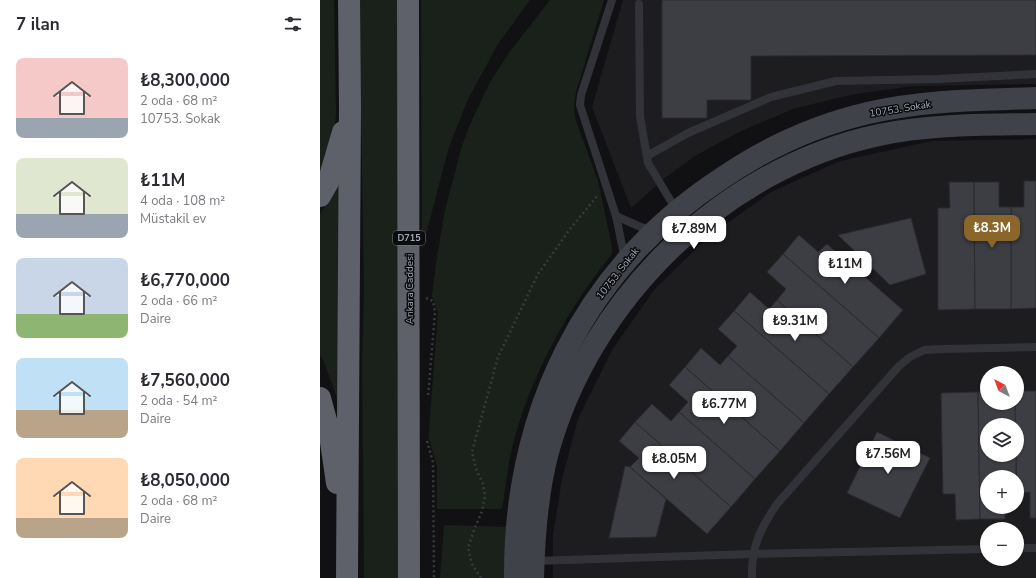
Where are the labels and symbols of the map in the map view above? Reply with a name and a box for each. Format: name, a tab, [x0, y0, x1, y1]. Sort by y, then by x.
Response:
street label: 10753. Sokak	[869, 97, 933, 121]
pin: ₺8.3M	[964, 215, 1020, 249]
pin: ₺7.89M	[661, 216, 727, 250]
road number: D715	[393, 231, 425, 245]
street label: 10753. Sokak	[593, 244, 643, 302]
pin: ₺11M	[821, 251, 869, 285]
street label: Ankara Caddesi	[403, 254, 417, 324]
pin: ₺9.31M	[762, 308, 828, 342]
north arrow	[980, 366, 1024, 410]
pin: ₺6.77M	[691, 391, 757, 425]
pin: ₺7.56M	[855, 441, 921, 475]
pin: ₺8.05M	[641, 446, 707, 480]

